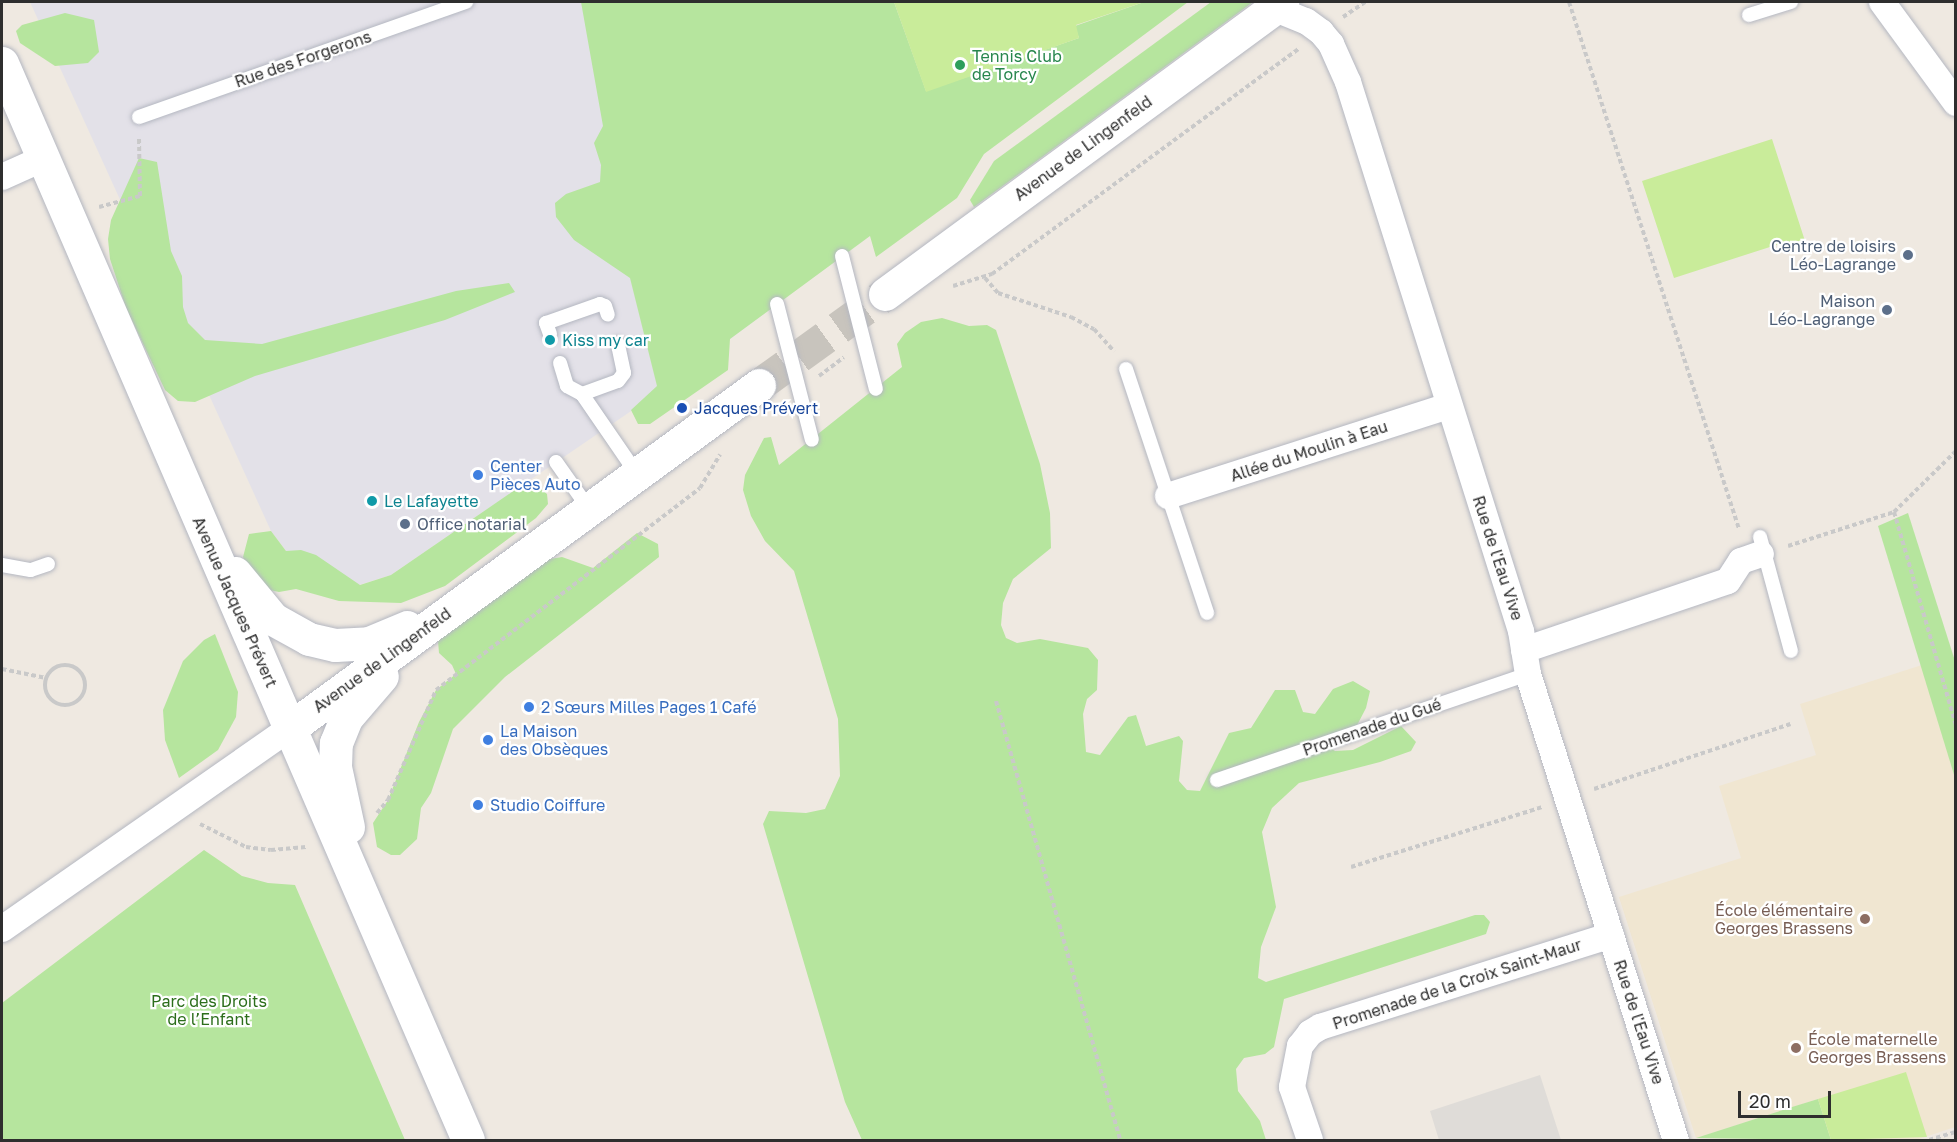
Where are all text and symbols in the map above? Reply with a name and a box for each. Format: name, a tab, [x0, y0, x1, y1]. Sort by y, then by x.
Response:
street label: Rue des Forgerons	[232, 27, 374, 91]
place label: Tennis Club de Torcy	[972, 46, 1062, 84]
marker: Tennis Club de Torcy	[953, 58, 967, 72]
street label: Avenue de Lingenfeld	[1010, 92, 1156, 204]
place label: Centre de loisirs Léo-Lagrange	[1771, 236, 1896, 274]
marker: Centre de loisirs Léo-Lagrange	[1901, 248, 1915, 262]
place label: Maison Léo-Lagrange	[1769, 291, 1875, 329]
marker: Maison Léo-Lagrange	[1880, 303, 1894, 317]
place label: Kiss my car	[562, 330, 649, 350]
marker: Kiss my car	[543, 333, 557, 347]
place label: Jacques Prévert	[694, 398, 818, 418]
marker: Jacques Prévert	[675, 401, 689, 415]
street label: Allée du Moulin à Eau	[1228, 416, 1390, 486]
place label: Center Pièces Auto	[490, 456, 581, 494]
marker: Center Pièces Auto	[471, 468, 485, 482]
place label: Le Lafayette	[384, 491, 479, 511]
street label: Rue de l'Eau Vive	[1469, 493, 1527, 623]
marker: Le Lafayette	[365, 494, 379, 508]
street label: Avenue Jacques Prévert	[189, 514, 281, 690]
place label: Office notarial	[417, 514, 527, 534]
marker: Office notarial	[398, 517, 412, 531]
street label: Avenue de Lingenfeld	[309, 604, 455, 716]
street label: Promenade du Gué	[1300, 694, 1444, 760]
place label: 2 Sœurs Milles Pages 1 Café	[541, 697, 756, 717]
marker: 2 Sœurs Milles Pages 1 Café	[522, 700, 536, 714]
place label: La Maison des Obsèques	[500, 721, 608, 759]
marker: La Maison des Obsèques	[481, 733, 495, 747]
place label: Studio Coiffure	[490, 795, 605, 815]
marker: Studio Coiffure	[471, 798, 485, 812]
place label: École élémentaire Georges Brassens	[1715, 900, 1853, 938]
marker: École élémentaire Georges Brassens	[1858, 912, 1872, 926]
street label: Promenade de la Croix Saint-Maur	[1330, 935, 1584, 1033]
street label: Rue de l'Eau Vive	[1610, 957, 1668, 1087]
park label: Parc des Droits de l’Enfant	[151, 991, 267, 1029]
place label: École maternelle Georges Brassens	[1808, 1029, 1946, 1067]
marker: École maternelle Georges Brassens	[1789, 1041, 1803, 1055]
scale bar	[1741, 1079, 1834, 1117]
text: 20 m	[1749, 1090, 1791, 1112]

